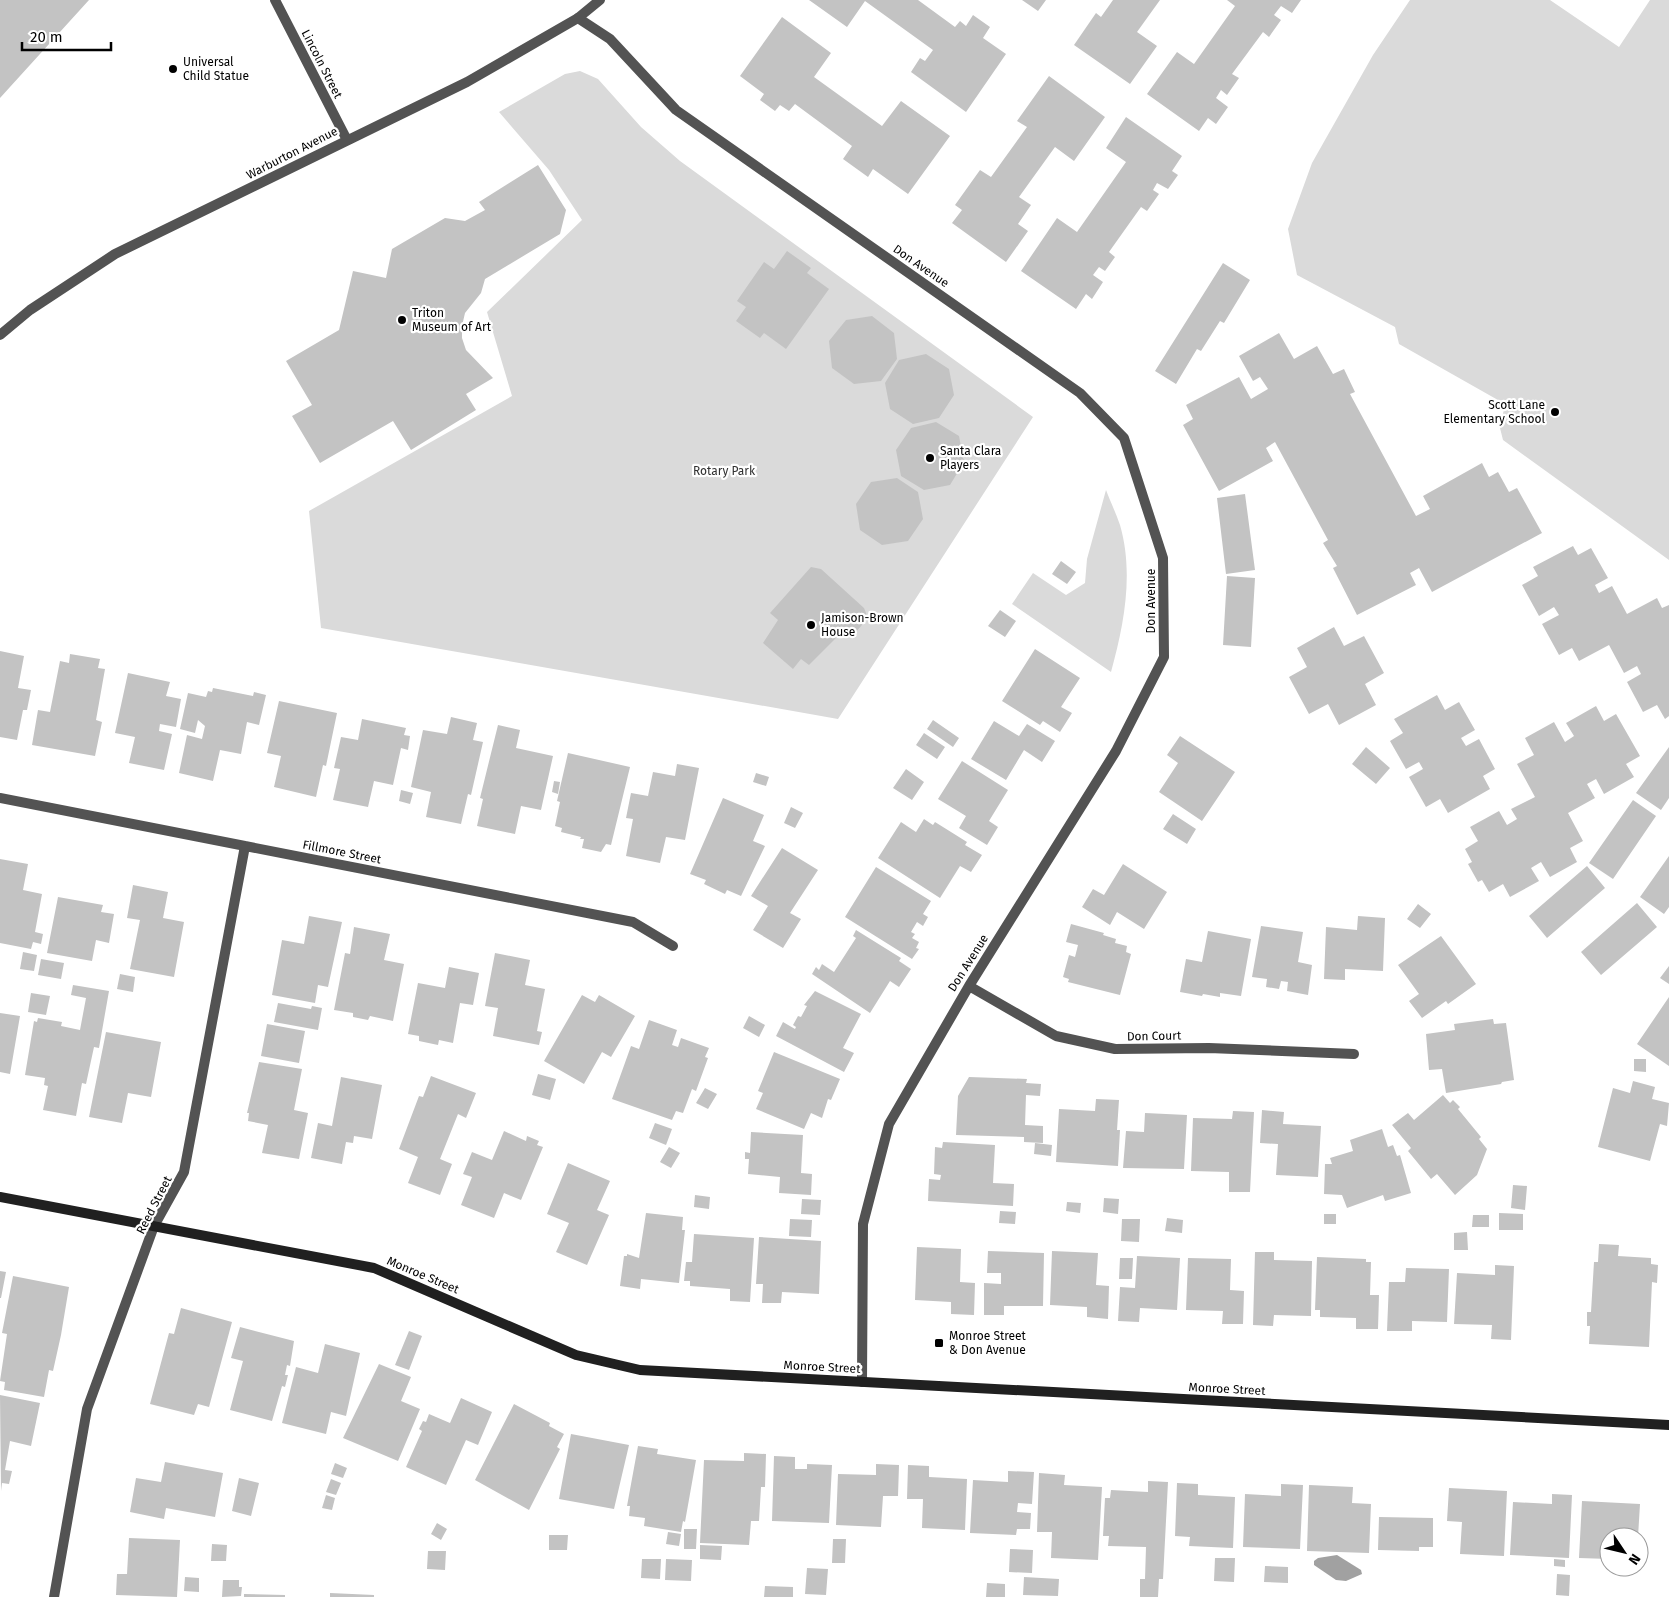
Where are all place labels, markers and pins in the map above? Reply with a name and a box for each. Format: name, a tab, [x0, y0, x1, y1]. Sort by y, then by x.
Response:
place label: Universal Child Statue	[183, 55, 249, 83]
marker: Universal Child Statue	[167, 63, 179, 75]
place label: Triton Museum of Art	[412, 306, 492, 334]
marker: Triton Museum of Art	[396, 314, 408, 326]
place label: Scott Lane Elementary School	[1443, 398, 1545, 426]
marker: Scott Lane Elementary School	[1549, 406, 1561, 418]
place label: Santa Clara Players	[940, 444, 1001, 472]
marker: Santa Clara Players	[924, 452, 936, 464]
place label: Jamison-Brown House	[821, 611, 904, 639]
marker: Jamison-Brown House	[805, 619, 817, 631]
place label: Monroe Street & Don Avenue	[949, 1329, 1027, 1357]
marker: Monroe Street & Don Avenue	[933, 1337, 945, 1349]

